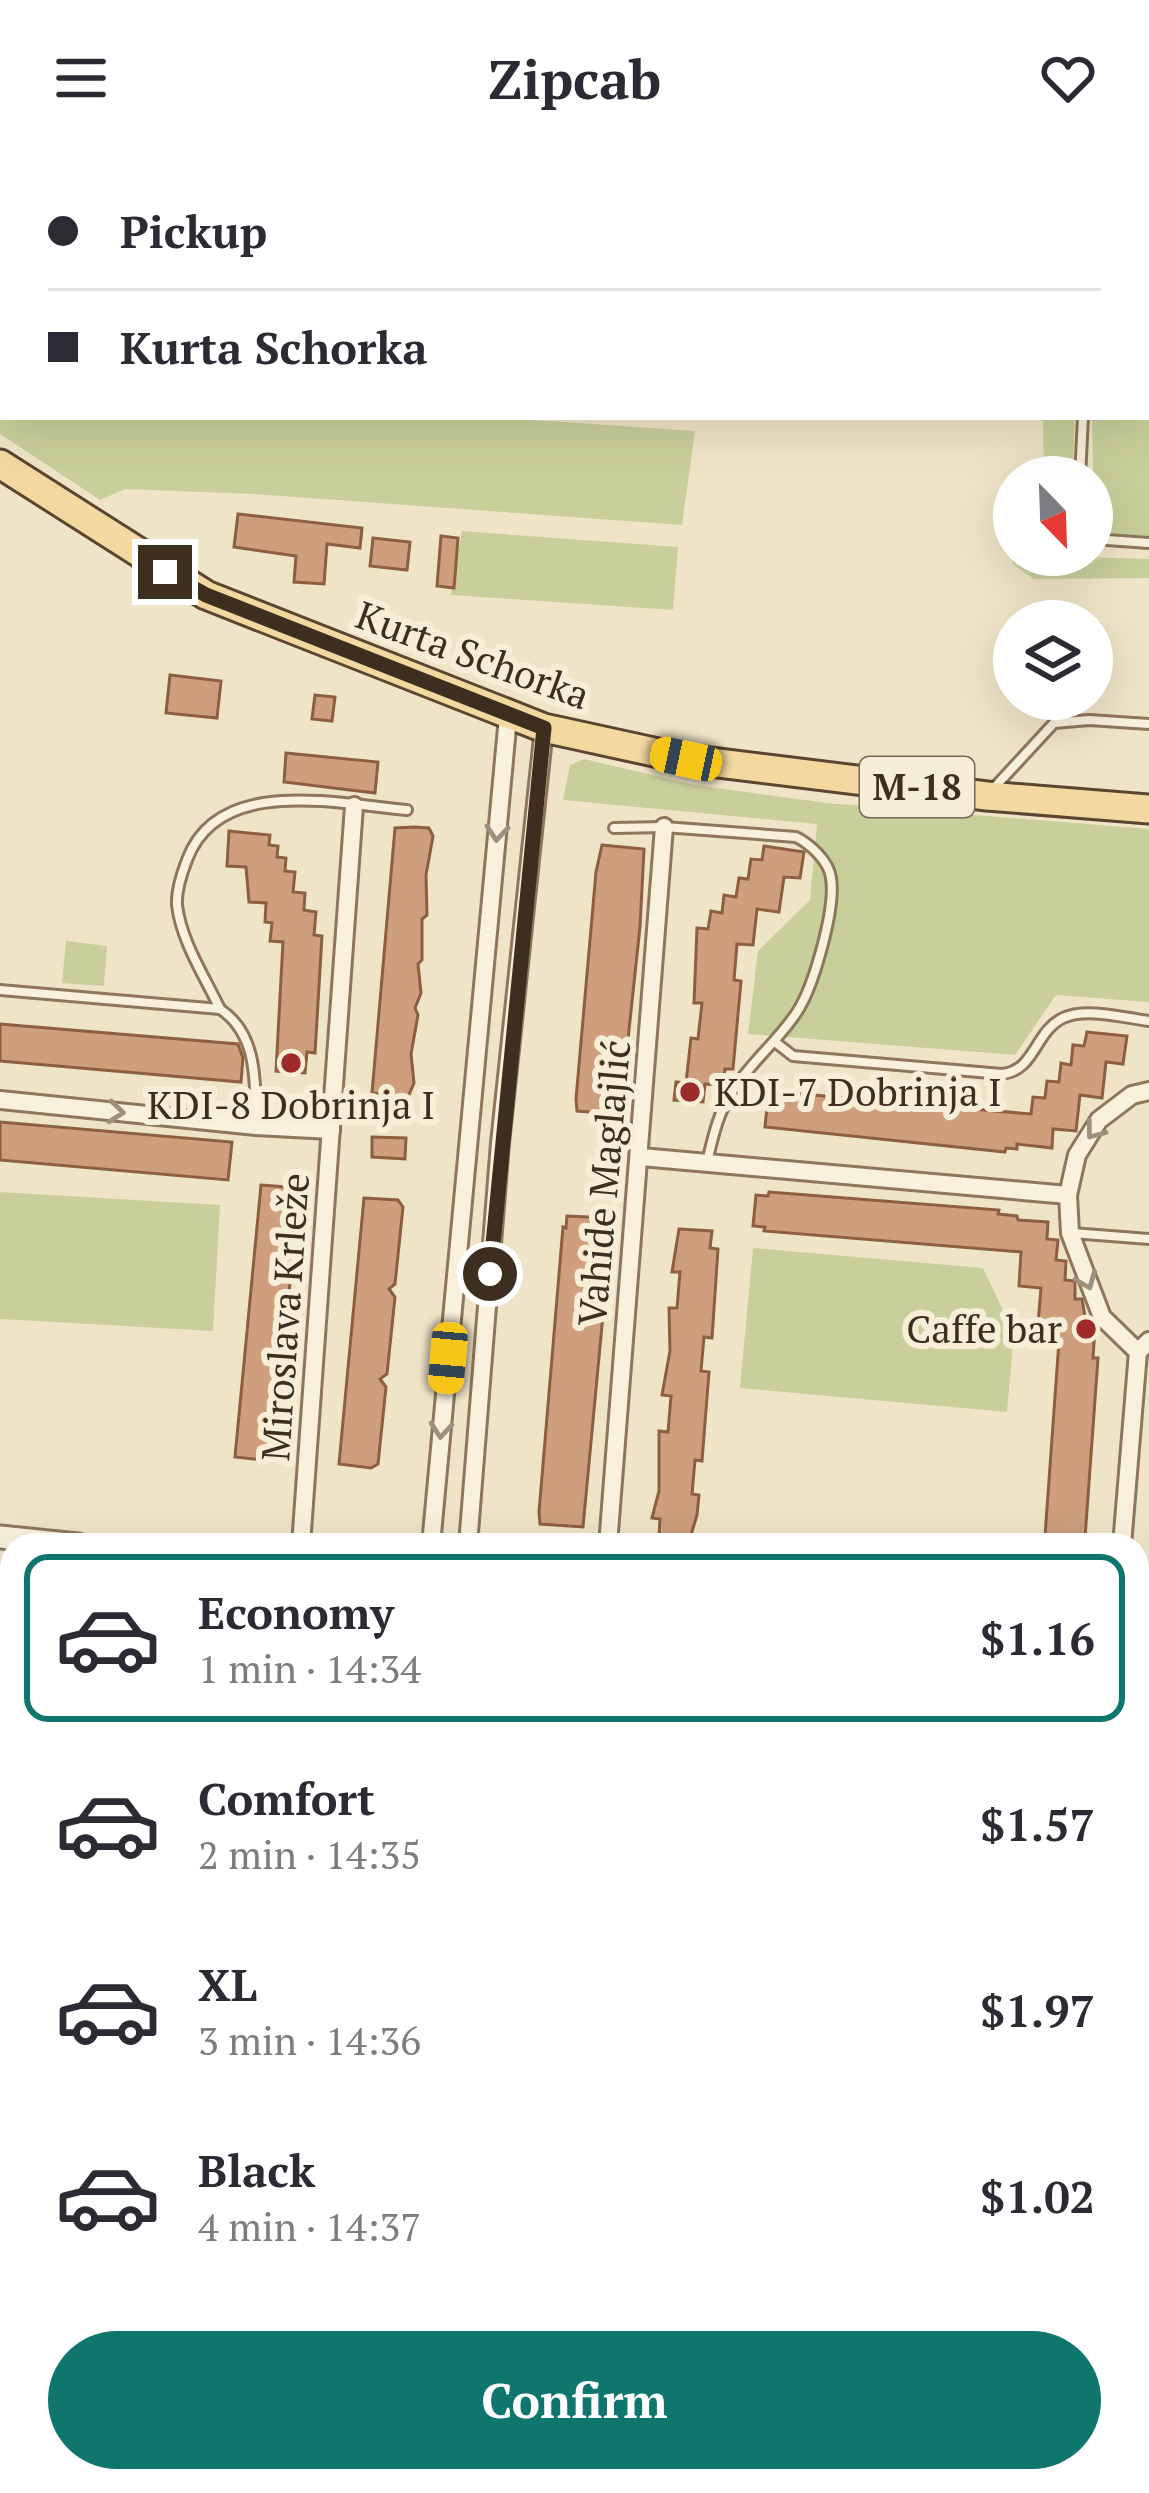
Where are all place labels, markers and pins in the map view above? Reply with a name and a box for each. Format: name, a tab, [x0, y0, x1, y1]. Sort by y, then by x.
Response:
marker: KDI-8 Dobrinja I	[278, 1050, 304, 1076]
place label: KDI-7 Dobrinja I	[714, 1065, 1002, 1117]
place label: KDI-8 Dobrinja I	[147, 1078, 435, 1130]
marker: KDI-7 Dobrinja I	[677, 1079, 703, 1105]
place label: Caffe bar	[906, 1302, 1062, 1354]
marker: Caffe bar	[1073, 1316, 1099, 1342]

